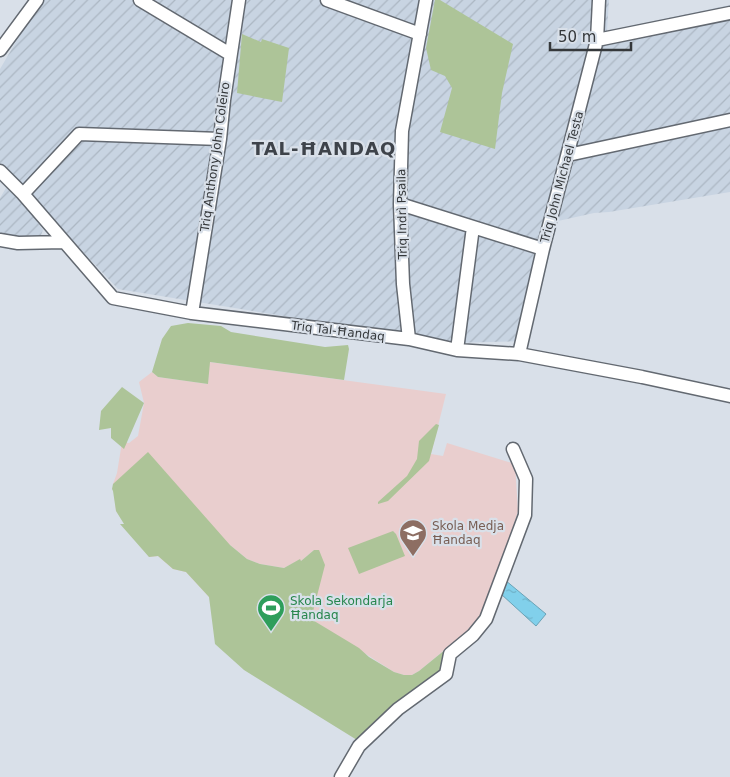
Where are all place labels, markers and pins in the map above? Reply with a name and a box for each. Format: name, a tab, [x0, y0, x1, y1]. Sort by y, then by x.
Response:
school or university icon: Skola Medja Ħandaq	[398, 518, 428, 557]
place label: Skola Medja Ħandaq	[432, 519, 504, 547]
sports icon: Skola Sekondarja Ħandaq	[256, 593, 286, 632]
place label: Skola Sekondarja Ħandaq	[290, 594, 393, 622]

